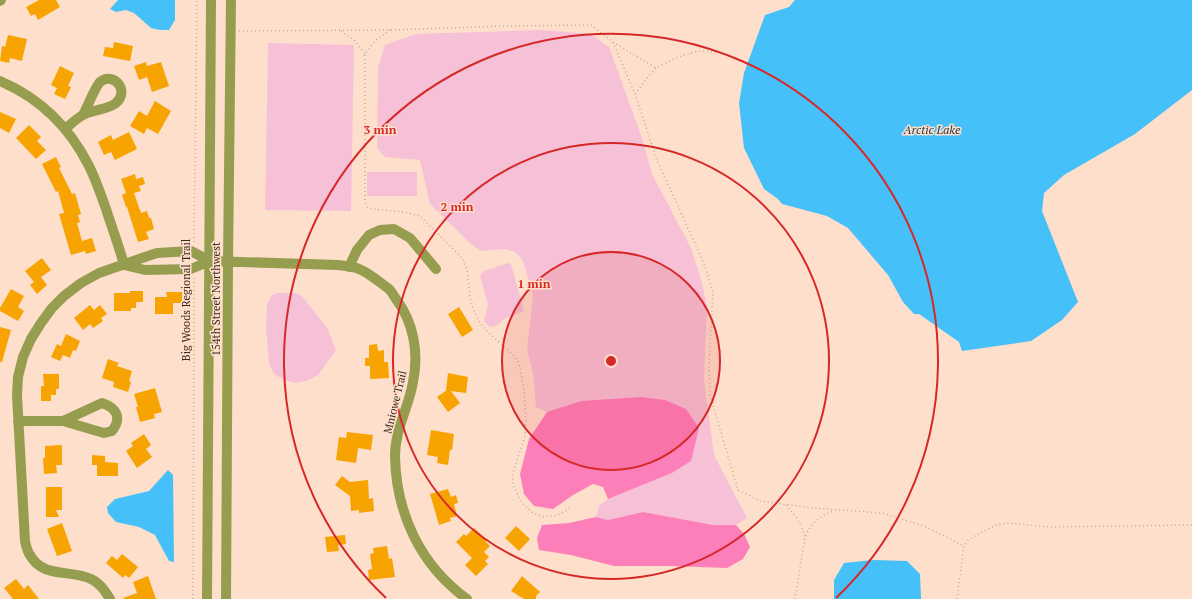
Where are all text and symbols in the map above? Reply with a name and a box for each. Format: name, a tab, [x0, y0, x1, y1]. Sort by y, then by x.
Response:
text: 3 min	[364, 122, 397, 137]
water label: Arctic Lake	[903, 122, 961, 137]
text: 2 min	[441, 199, 474, 214]
street label: Big Woods Regional Trail	[179, 239, 193, 361]
street label: 154th Street Northwest	[209, 242, 223, 356]
text: 1 min	[518, 276, 551, 291]
centre of rings	[604, 354, 618, 368]
street label: Mniowe Trail	[380, 369, 410, 435]

